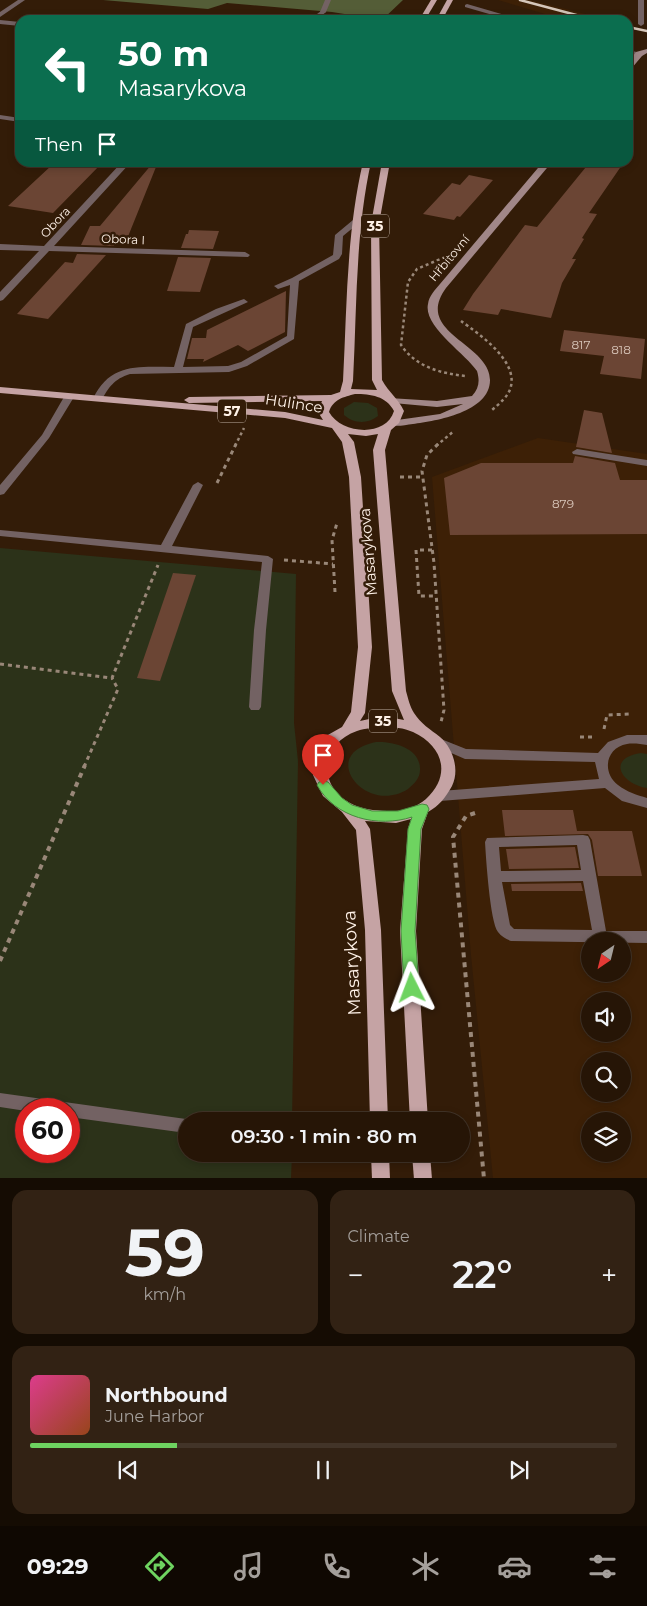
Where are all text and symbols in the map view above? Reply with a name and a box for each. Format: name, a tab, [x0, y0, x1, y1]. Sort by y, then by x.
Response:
text: 50 m	[118, 32, 209, 75]
icon: left	[35, 35, 100, 100]
text: Masarykova	[118, 75, 247, 102]
icon: arrive	[93, 130, 121, 158]
text: Then	[35, 133, 83, 156]
street label: Obora	[37, 203, 73, 241]
road number: 35	[361, 215, 389, 238]
street label: Obora I	[101, 231, 145, 247]
street label: Hřbitovní	[425, 231, 473, 284]
house number: 817	[571, 337, 591, 352]
house number: 818	[611, 342, 631, 357]
street label: Hulince	[264, 389, 324, 417]
road number: 57	[218, 400, 246, 422]
house number: 879	[552, 496, 574, 511]
street label: Masarykova	[355, 507, 381, 597]
road number: 35	[369, 709, 397, 732]
pin	[302, 734, 344, 785]
icon: arrive	[309, 741, 337, 769]
street label: Masarykova	[338, 910, 366, 1016]
north arrow	[581, 932, 631, 982]
map controls	[581, 932, 631, 1162]
position arrow	[385, 961, 437, 1013]
button: sound	[581, 992, 631, 1042]
button: search	[581, 1052, 631, 1102]
speed limit sign: 60	[15, 1098, 80, 1163]
button: layers	[581, 1112, 631, 1162]
text: 09:30 · 1 min · 80 m	[231, 1125, 417, 1148]
text: 59	[125, 1213, 205, 1292]
text: Climate	[348, 1227, 410, 1246]
text: 22°	[452, 1251, 512, 1298]
text: −	[348, 1258, 364, 1292]
text: +	[601, 1258, 617, 1292]
text: km/h	[143, 1285, 186, 1304]
text: Northbound	[105, 1384, 228, 1407]
text: June Harbor	[105, 1407, 204, 1426]
icon: previous	[114, 1456, 142, 1484]
icon: pause	[309, 1456, 337, 1484]
icon: next	[505, 1456, 533, 1484]
icon: directions	[142, 1549, 177, 1584]
icon: music	[231, 1549, 266, 1584]
icon: phone	[319, 1549, 354, 1584]
icon: climate	[408, 1549, 443, 1584]
icon: car	[497, 1549, 532, 1584]
icon: filters	[585, 1549, 620, 1584]
text: 09:29	[27, 1553, 89, 1580]

